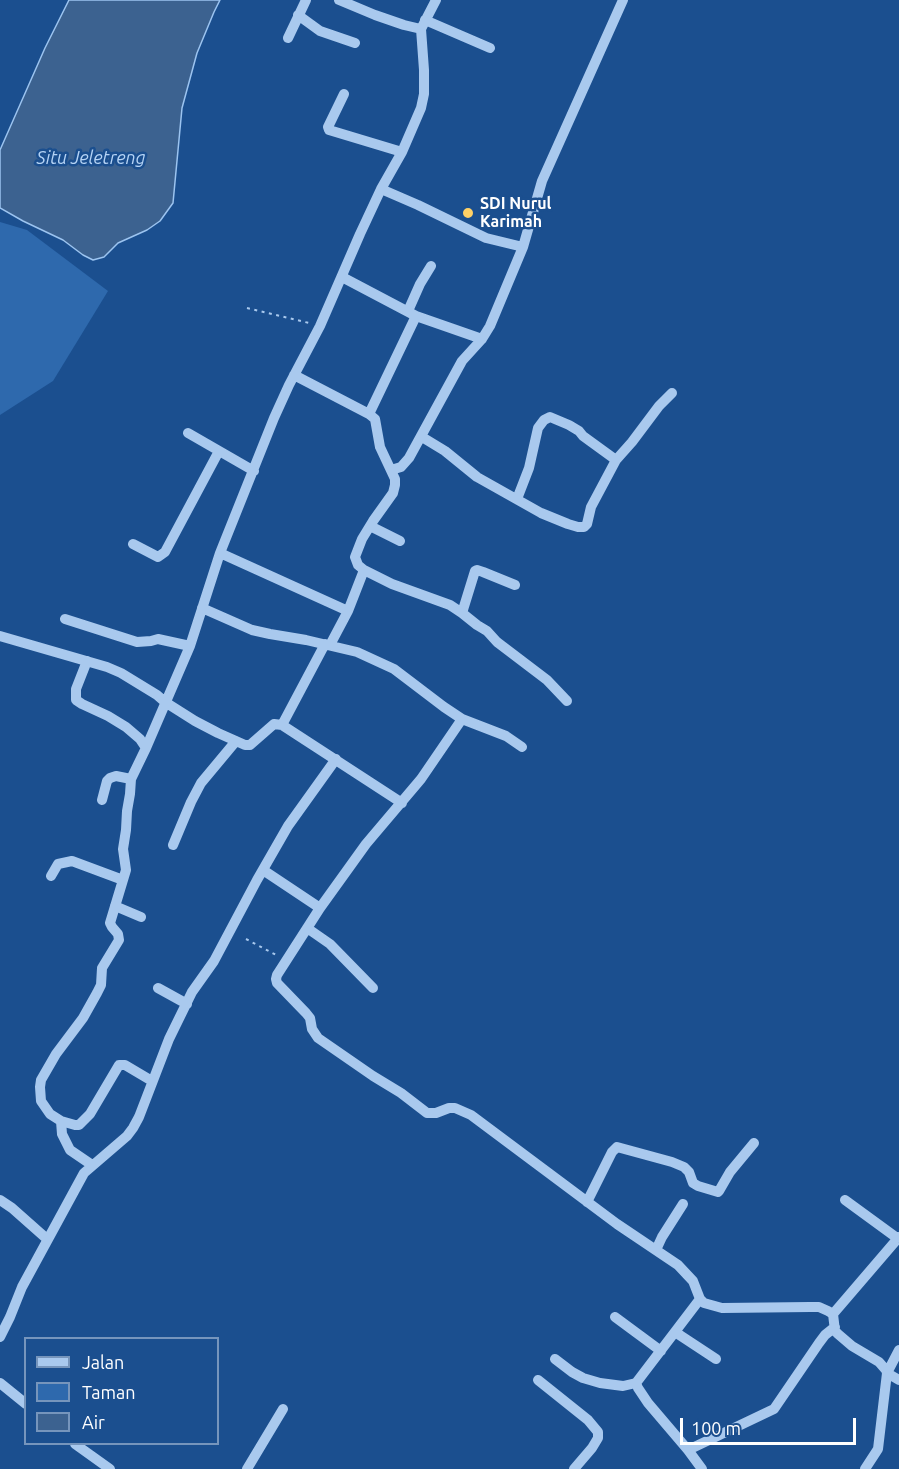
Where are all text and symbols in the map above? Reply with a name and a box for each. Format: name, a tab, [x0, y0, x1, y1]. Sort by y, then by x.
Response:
water label: Situ Jeletreng	[37, 147, 145, 169]
place label: SDI Nurul Karimah	[480, 194, 551, 232]
marker: SDI Nurul Karimah	[461, 206, 475, 220]
legend	[24, 1337, 219, 1445]
text: Jalan	[82, 1352, 124, 1372]
text: Taman	[82, 1382, 136, 1402]
scale bar	[683, 1406, 858, 1444]
text: Air	[82, 1412, 105, 1432]
text: 100 m	[691, 1418, 741, 1438]

